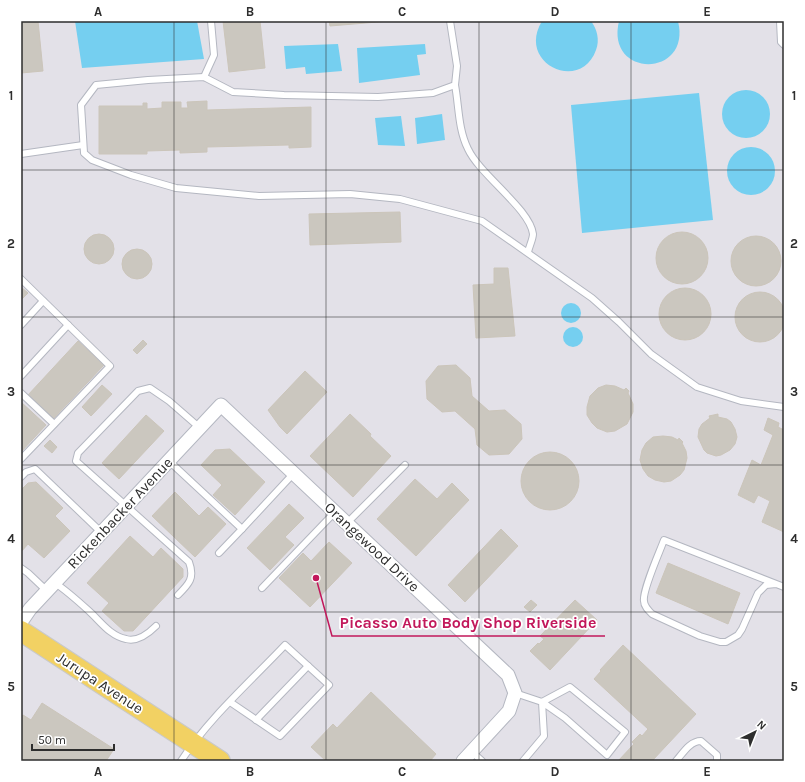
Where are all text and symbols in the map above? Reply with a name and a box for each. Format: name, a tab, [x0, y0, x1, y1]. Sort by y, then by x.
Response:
text: A	[94, 4, 102, 19]
text: B	[246, 4, 254, 19]
text: C	[398, 4, 406, 19]
text: D	[551, 4, 560, 19]
text: E	[703, 4, 711, 19]
text: 1	[9, 88, 13, 103]
text: 1	[792, 88, 796, 103]
text: 2	[7, 236, 15, 251]
text: 2	[790, 236, 798, 251]
text: 3	[7, 384, 15, 399]
text: 3	[790, 384, 798, 399]
street label: Rickenbacker Avenue	[64, 453, 176, 573]
street label: Orangewood Drive	[321, 498, 423, 596]
text: 4	[7, 531, 15, 546]
text: 4	[790, 531, 798, 546]
callout: Picasso Auto Body Shop Riverside	[332, 608, 605, 636]
text: Picasso Auto Body Shop Riverside	[340, 613, 596, 632]
street label: Jurupa Avenue	[53, 648, 147, 718]
text: 5	[7, 679, 15, 694]
text: 5	[790, 679, 798, 694]
north arrow	[735, 712, 775, 752]
text: N	[754, 718, 769, 732]
scale bar	[32, 726, 114, 752]
text: 50 m	[38, 733, 66, 747]
text: A	[94, 764, 102, 779]
text: B	[246, 764, 254, 779]
text: C	[398, 764, 406, 779]
text: D	[551, 764, 560, 779]
text: E	[703, 764, 711, 779]

